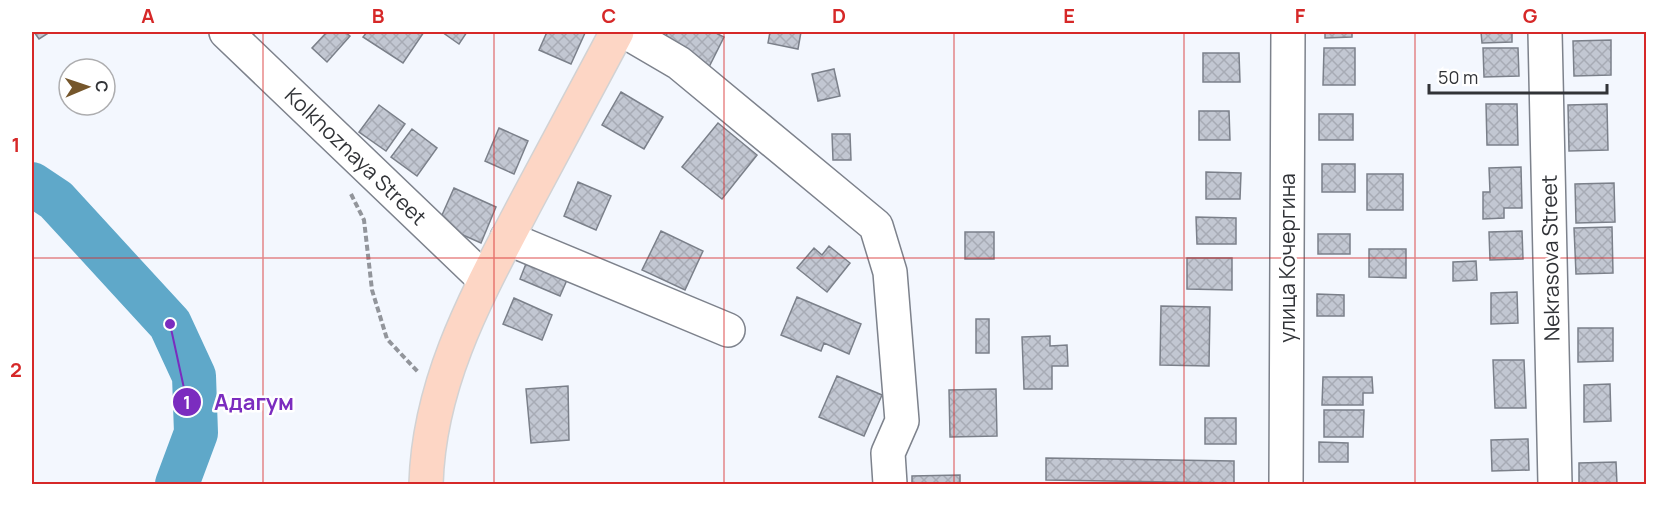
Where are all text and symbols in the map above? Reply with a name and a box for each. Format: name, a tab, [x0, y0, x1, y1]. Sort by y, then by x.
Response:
text: A	[141, 2, 155, 29]
text: B	[372, 2, 385, 29]
text: C	[602, 2, 616, 29]
text: D	[832, 2, 846, 29]
text: E	[1063, 2, 1075, 29]
text: F	[1295, 2, 1306, 29]
text: G	[1523, 2, 1538, 29]
north arrow	[57, 57, 117, 117]
scale bar	[1429, 57, 1608, 95]
text: 50 m	[1438, 65, 1478, 89]
text: С	[91, 80, 113, 93]
street label: Kolkhoznaya Street	[279, 81, 433, 231]
text: 1	[12, 131, 20, 158]
street label: улица Кочергина	[1273, 173, 1301, 343]
street label: Nekrasova Street	[1535, 175, 1565, 341]
text: 2	[10, 356, 22, 383]
callout: Адагум	[172, 382, 306, 422]
text: Адагум	[214, 387, 294, 417]
text: 1	[183, 390, 191, 414]

